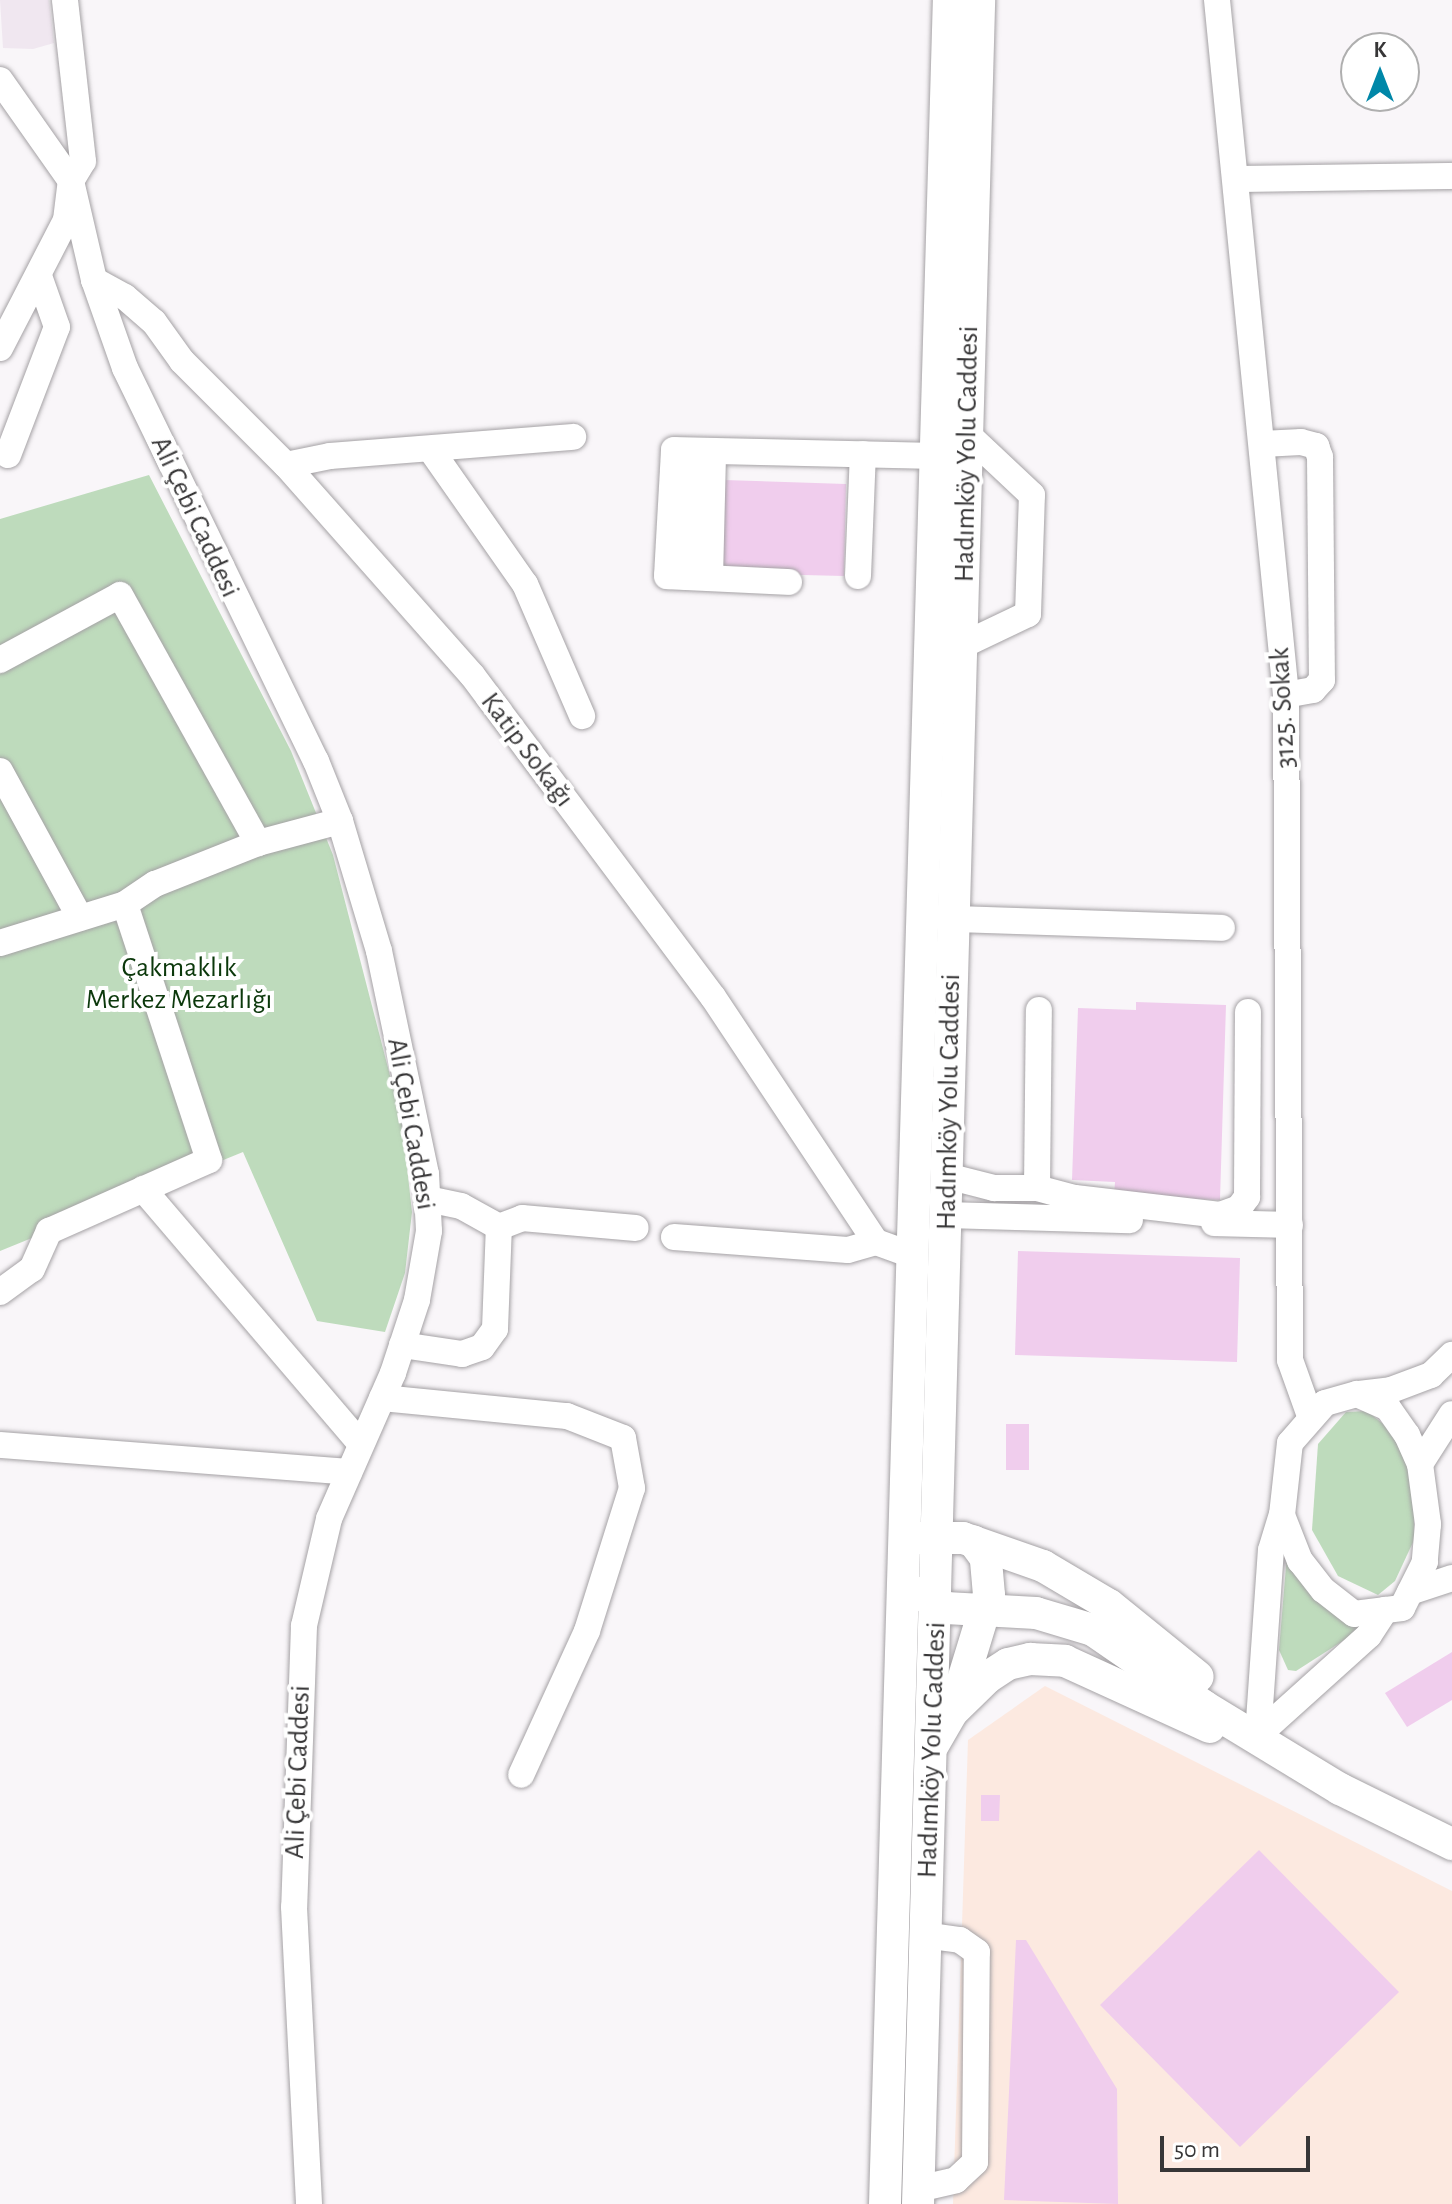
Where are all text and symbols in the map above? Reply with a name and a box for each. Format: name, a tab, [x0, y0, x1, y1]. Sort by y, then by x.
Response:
north arrow	[1340, 32, 1420, 112]
text: K	[1374, 39, 1386, 61]
street label: Hadımköy Yolu Caddesi	[948, 325, 986, 583]
street label: Ali Çebi Caddesi	[143, 431, 247, 603]
street label: 3125. Sokak	[1263, 647, 1303, 769]
street label: Katip Sokağı	[473, 686, 581, 814]
park label: Çakmaklık Merkez Mezarlığı	[86, 951, 272, 1017]
street label: Hadımköy Yolu Caddesi	[930, 973, 968, 1231]
street label: Ali Çebi Caddesi	[379, 1036, 443, 1212]
street label: Hadımköy Yolu Caddesi	[911, 1621, 953, 1879]
street label: Ali Çebi Caddesi	[278, 1685, 318, 1859]
scale bar	[1164, 2120, 1314, 2170]
text: 50 m	[1174, 2138, 1220, 2162]

